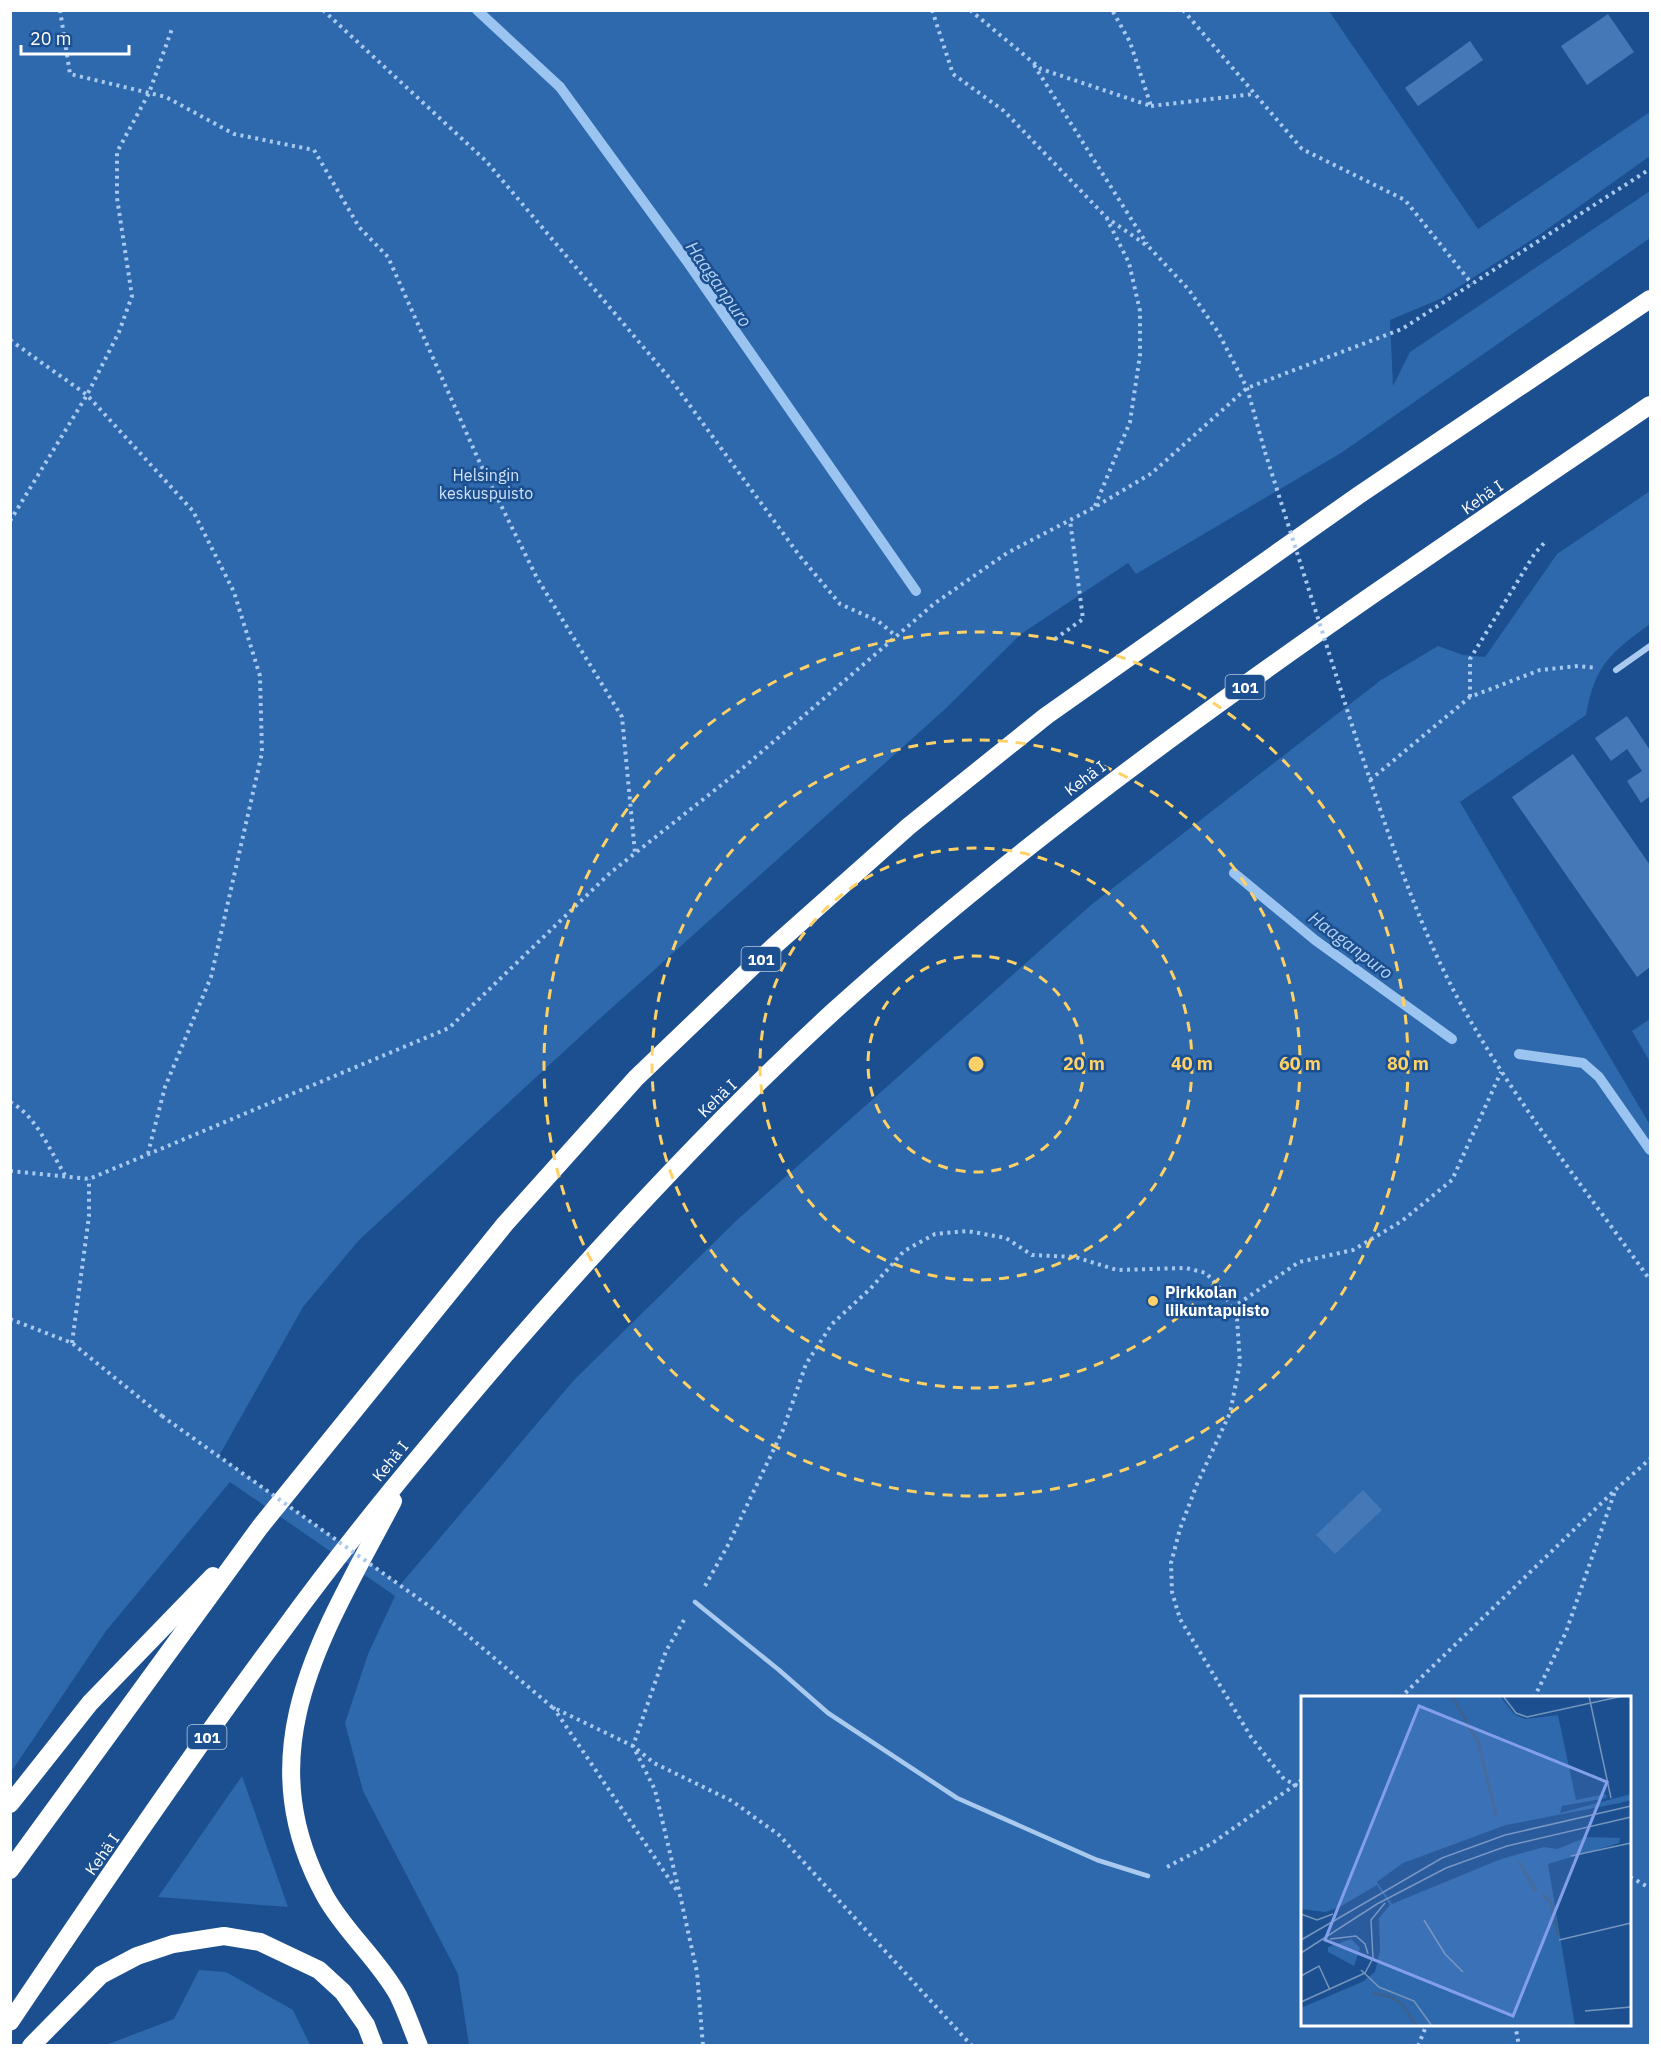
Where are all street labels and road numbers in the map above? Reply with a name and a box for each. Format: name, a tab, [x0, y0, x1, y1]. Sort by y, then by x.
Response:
street label: Kehä I	[1457, 476, 1507, 518]
road number: 101	[1226, 675, 1264, 699]
street label: Kehä I	[1060, 756, 1110, 800]
road number: 101	[742, 947, 780, 971]
street label: Kehä I	[693, 1075, 741, 1121]
street label: Kehä I	[368, 1437, 412, 1485]
road number: 101	[188, 1725, 226, 1749]
street label: Kehä I	[81, 1829, 123, 1879]

